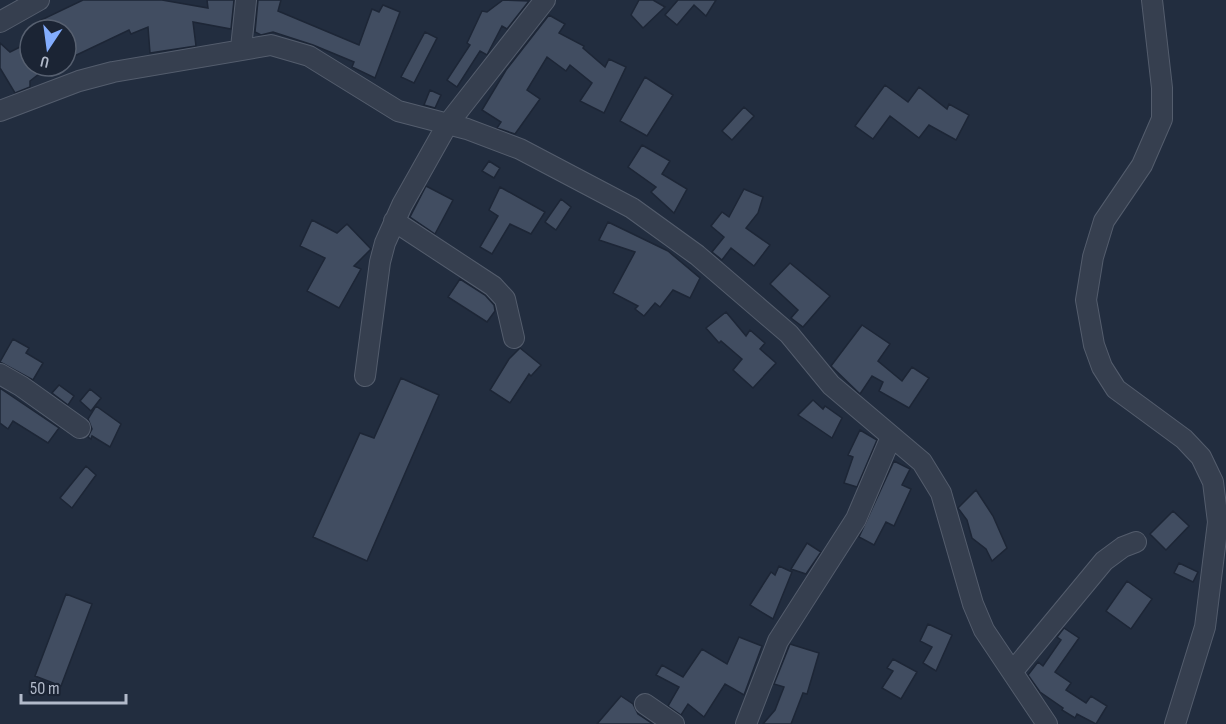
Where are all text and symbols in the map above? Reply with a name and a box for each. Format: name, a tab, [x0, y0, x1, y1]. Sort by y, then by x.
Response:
north arrow	[18, 18, 78, 78]
text: U	[39, 51, 51, 71]
scale bar	[21, 667, 126, 705]
text: 50 m	[30, 678, 60, 699]

